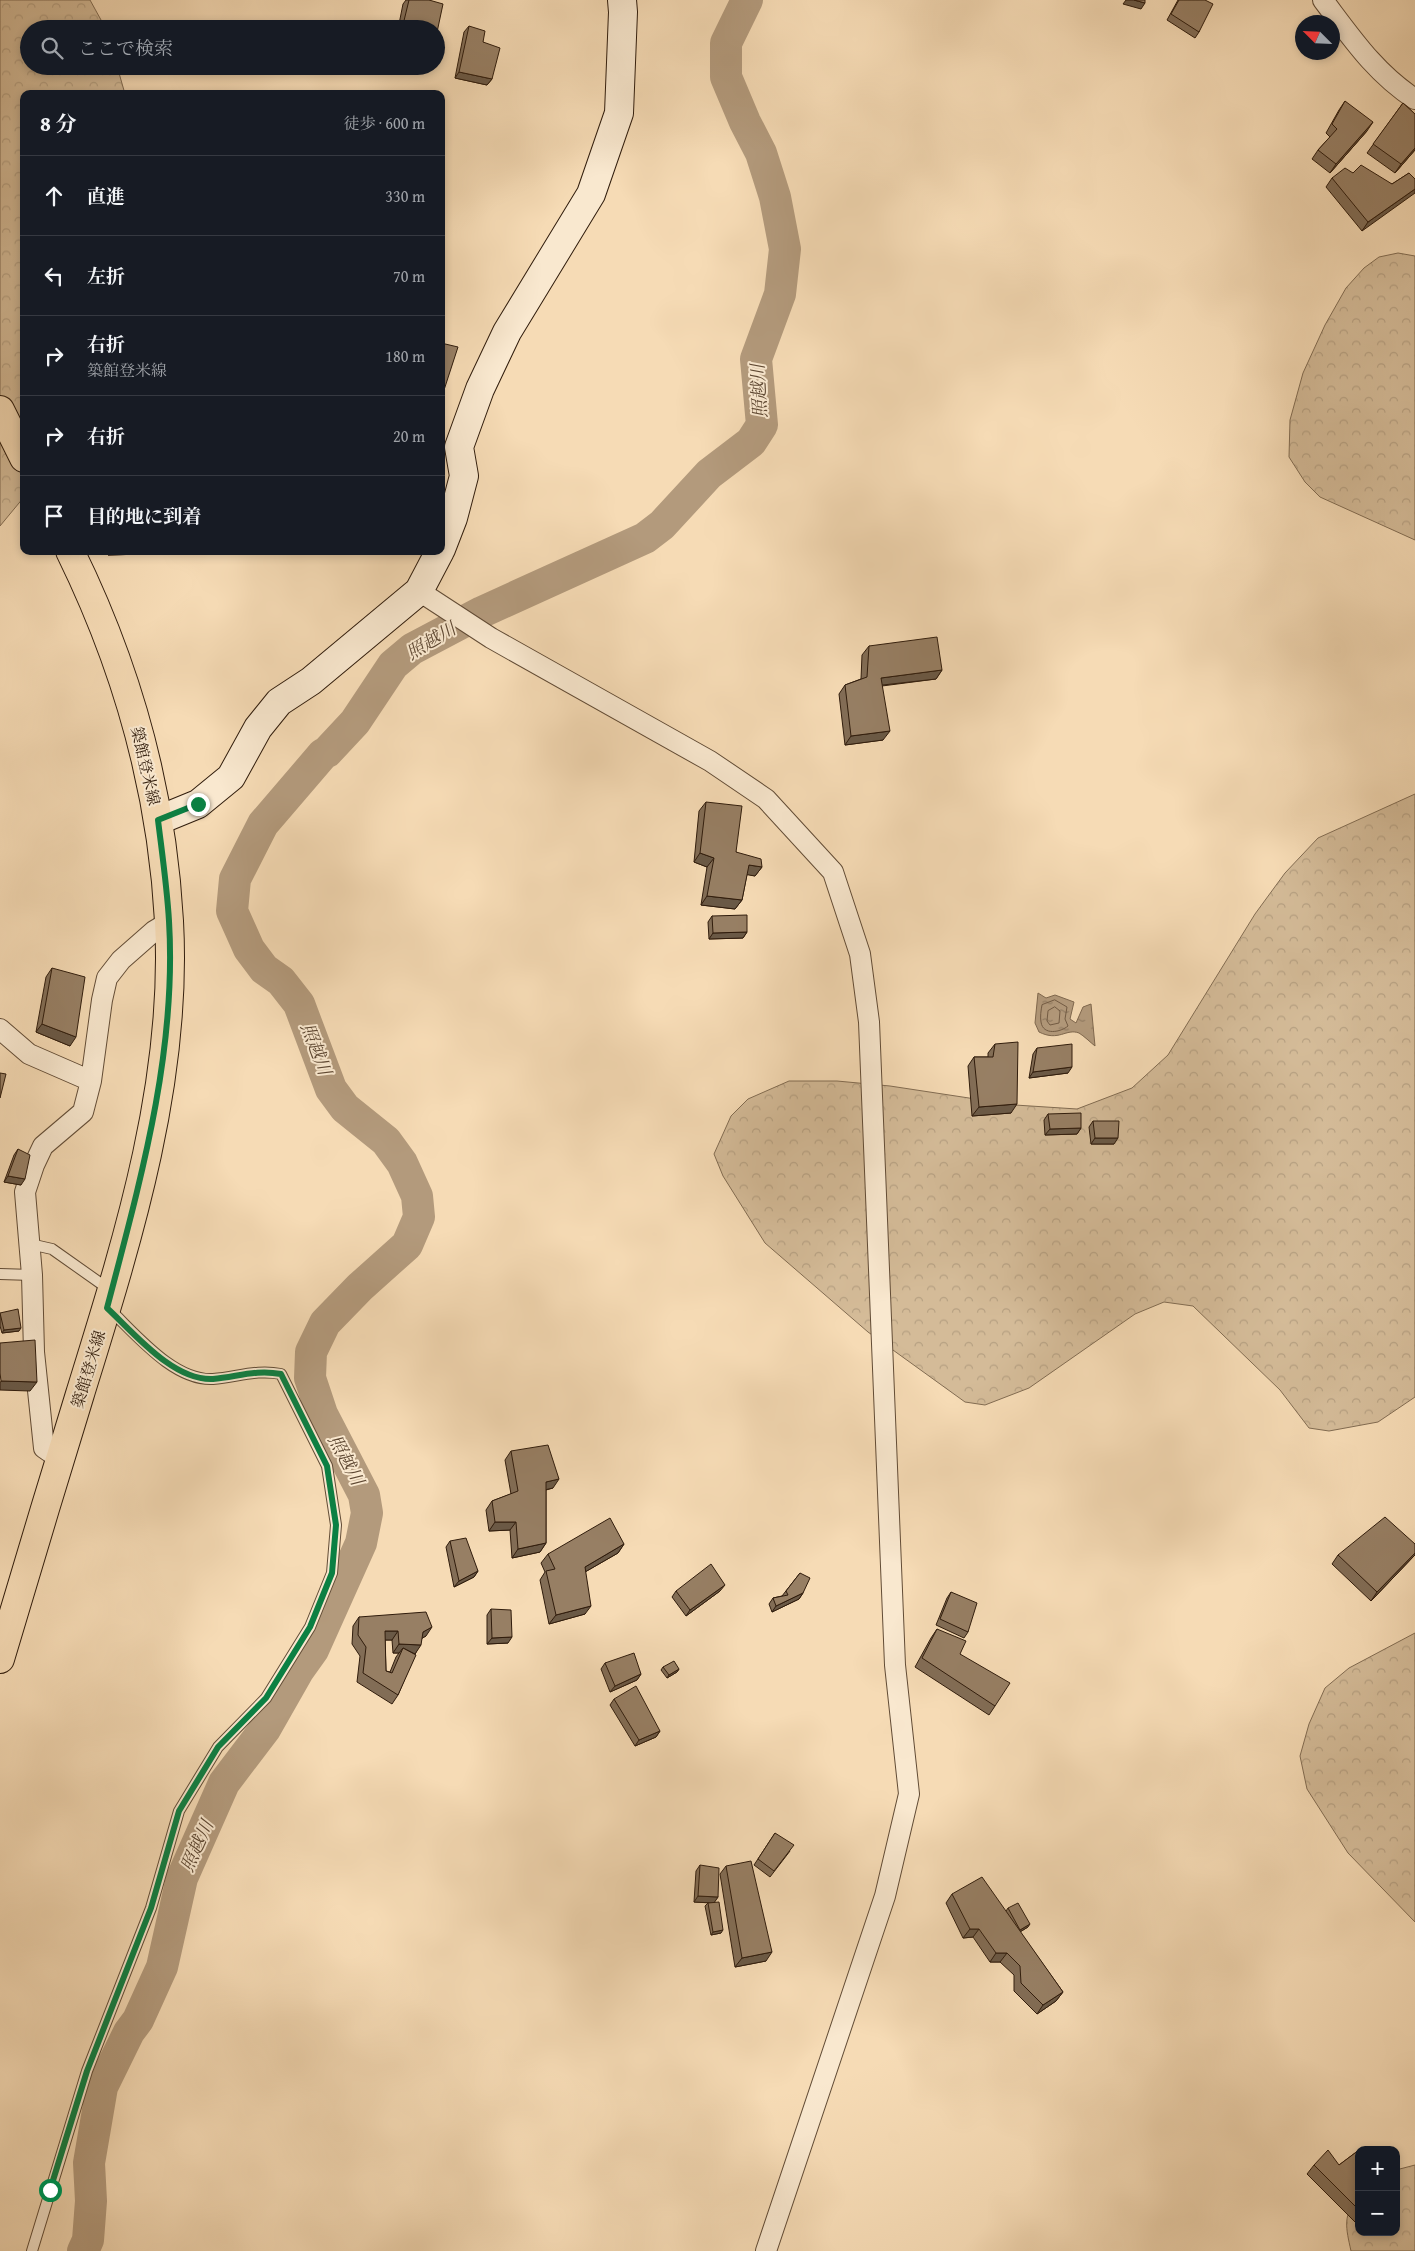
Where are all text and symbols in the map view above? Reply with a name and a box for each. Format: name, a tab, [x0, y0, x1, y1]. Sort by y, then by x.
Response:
north arrow	[1295, 15, 1340, 60]
search box	[20, 20, 445, 75]
icon: search	[38, 34, 66, 62]
text: ここで検索	[78, 34, 173, 62]
text: 8 分	[40, 108, 77, 139]
text: 徒歩 · 600 m	[344, 111, 425, 135]
icon: ahead	[40, 182, 68, 210]
text: 直進	[87, 182, 125, 210]
text: 330 m	[385, 184, 425, 208]
icon: left	[40, 262, 68, 290]
text: 左折	[87, 262, 125, 290]
text: 70 m	[393, 264, 425, 288]
text: 右折	[87, 330, 125, 358]
icon: right	[40, 342, 68, 370]
text: 180 m	[385, 344, 425, 368]
text: 築館登米線	[87, 358, 167, 382]
water label: 照越川	[744, 361, 773, 419]
icon: right	[40, 422, 68, 450]
text: 右折	[87, 422, 125, 450]
text: 20 m	[393, 424, 425, 448]
icon: arrive	[40, 502, 68, 530]
text: 目的地に到着	[87, 502, 201, 530]
water label: 照越川	[401, 614, 463, 666]
street label: 築館登米線	[125, 724, 167, 808]
route end	[187, 793, 210, 816]
water label: 照越川	[294, 1019, 339, 1081]
street label: 築館登米線	[65, 1327, 111, 1411]
water label: 照越川	[322, 1430, 372, 1492]
water label: 照越川	[173, 1814, 221, 1876]
map controls	[1355, 2146, 1400, 2236]
button: +	[1355, 2146, 1400, 2191]
route start	[39, 2179, 62, 2202]
button: −	[1355, 2191, 1400, 2236]

